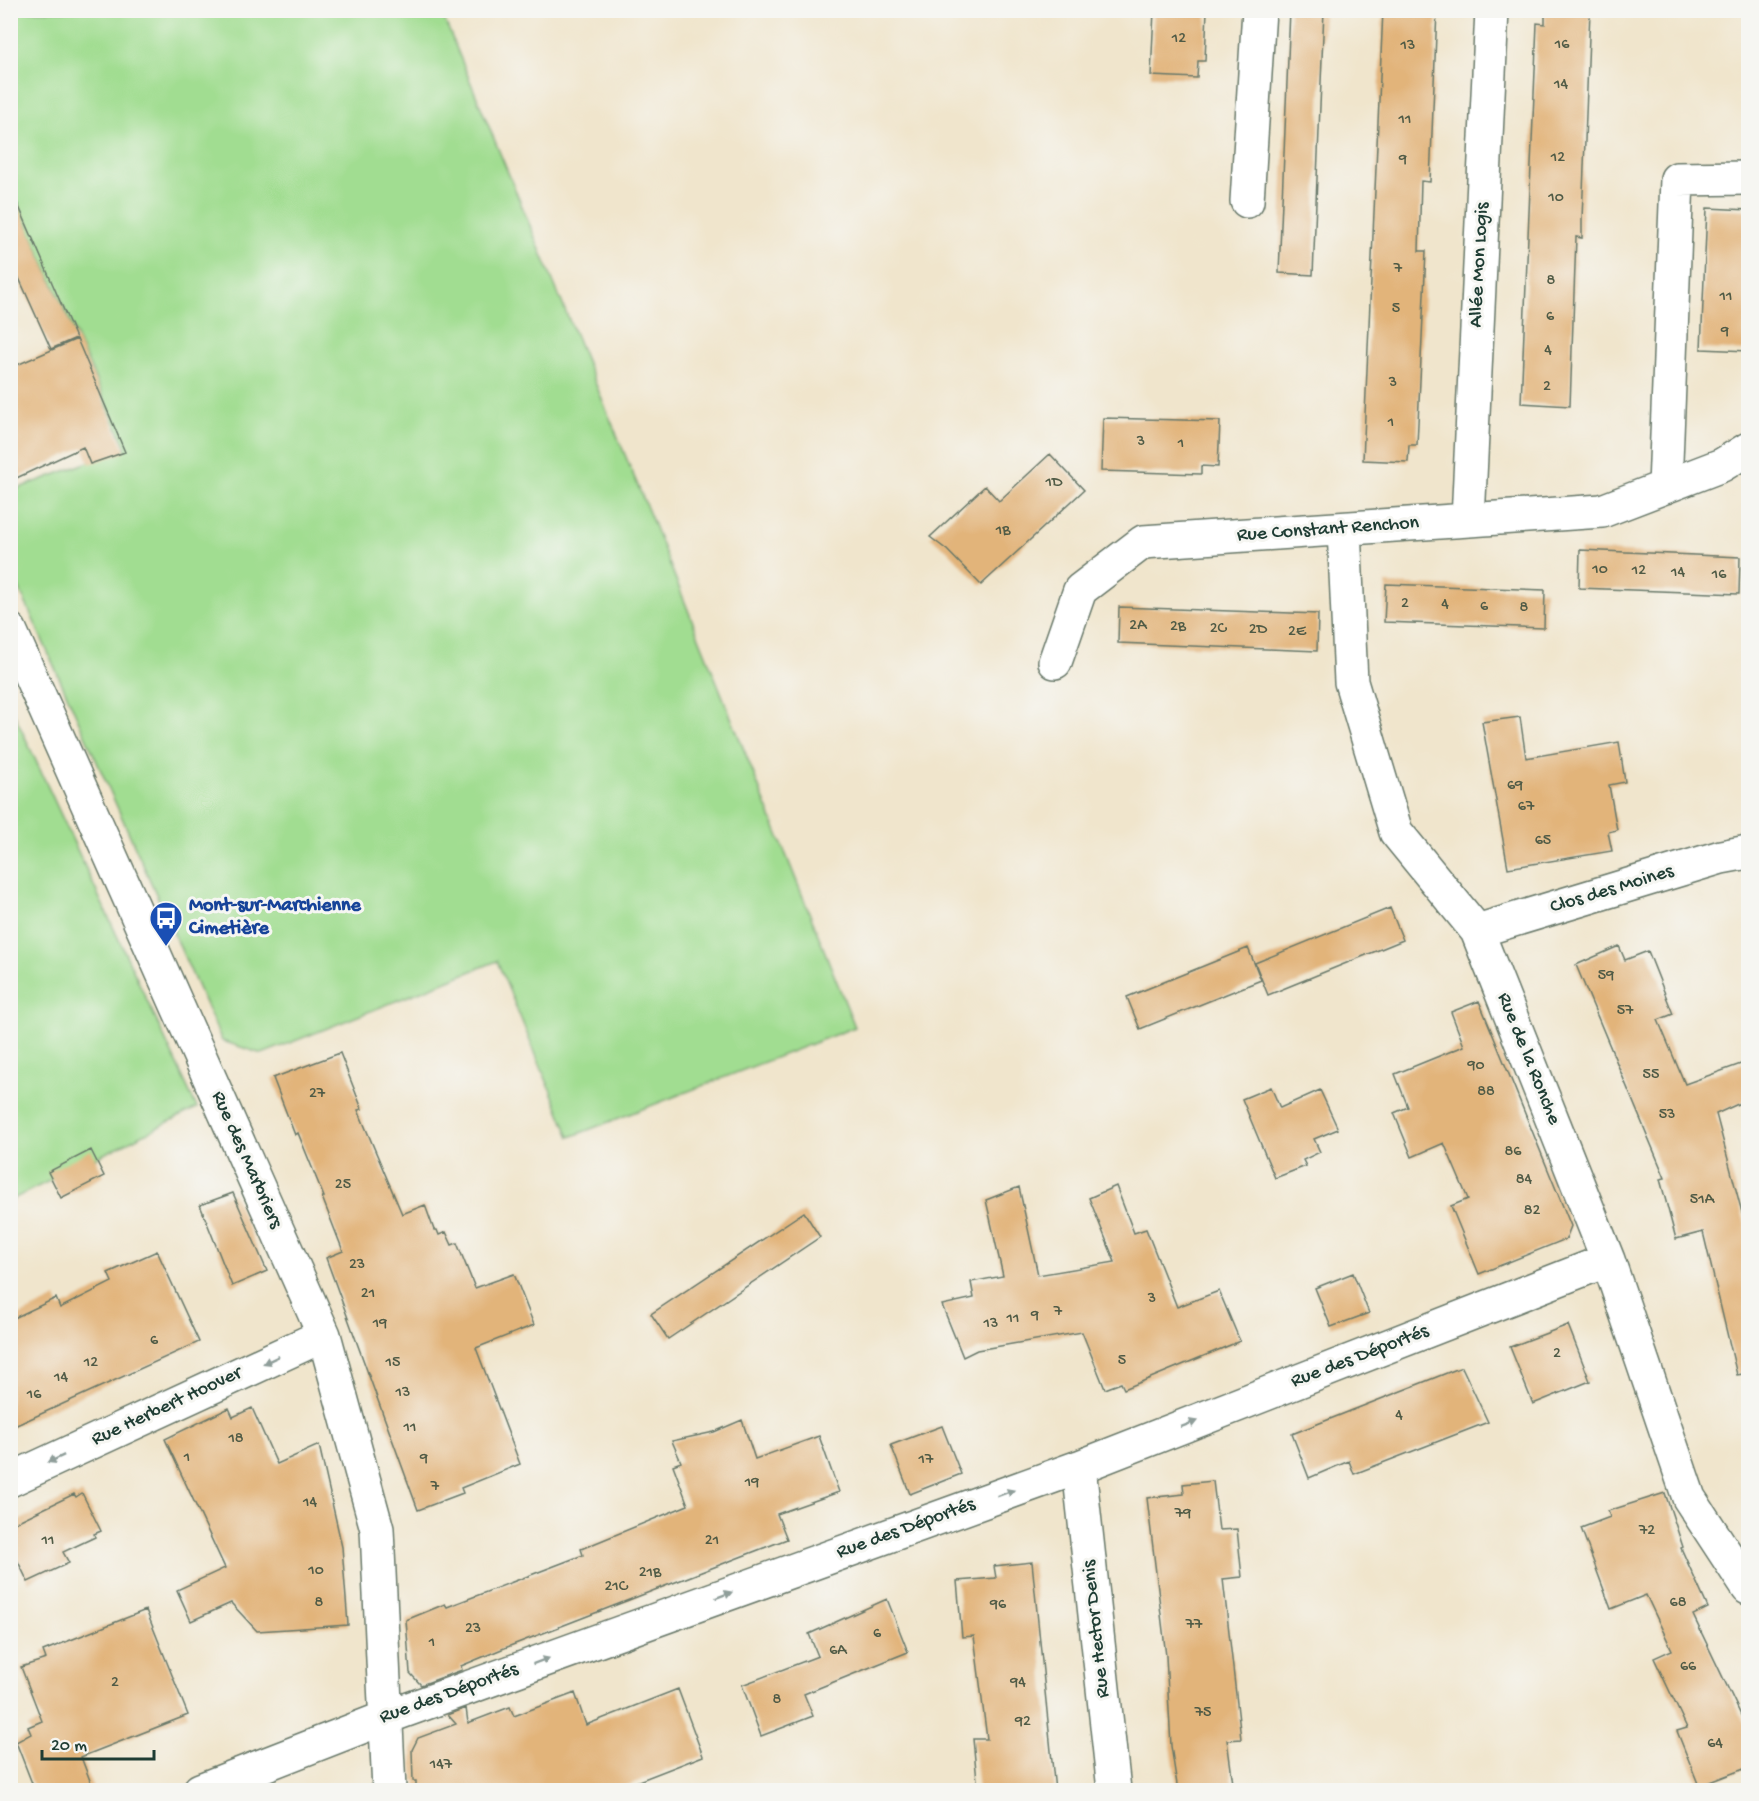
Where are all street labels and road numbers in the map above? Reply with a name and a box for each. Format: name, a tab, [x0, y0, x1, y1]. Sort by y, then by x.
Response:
street label: Allée Mon Logis	[1465, 201, 1495, 328]
street label: Rue Constant Renchon	[1236, 512, 1420, 548]
street label: Clos des Moines	[1548, 860, 1677, 920]
street label: Rue de la Ronche	[1491, 990, 1565, 1129]
street label: Rue des Marbriers	[205, 1088, 287, 1233]
street label: Rue des Déportés	[1288, 1320, 1433, 1394]
street label: Rue Herbert Hoover	[88, 1361, 247, 1452]
street label: Rue des Déportés	[834, 1493, 979, 1565]
street label: Rue Hector Denis	[1078, 1558, 1116, 1699]
street label: Rue des Déportés	[377, 1658, 522, 1730]

